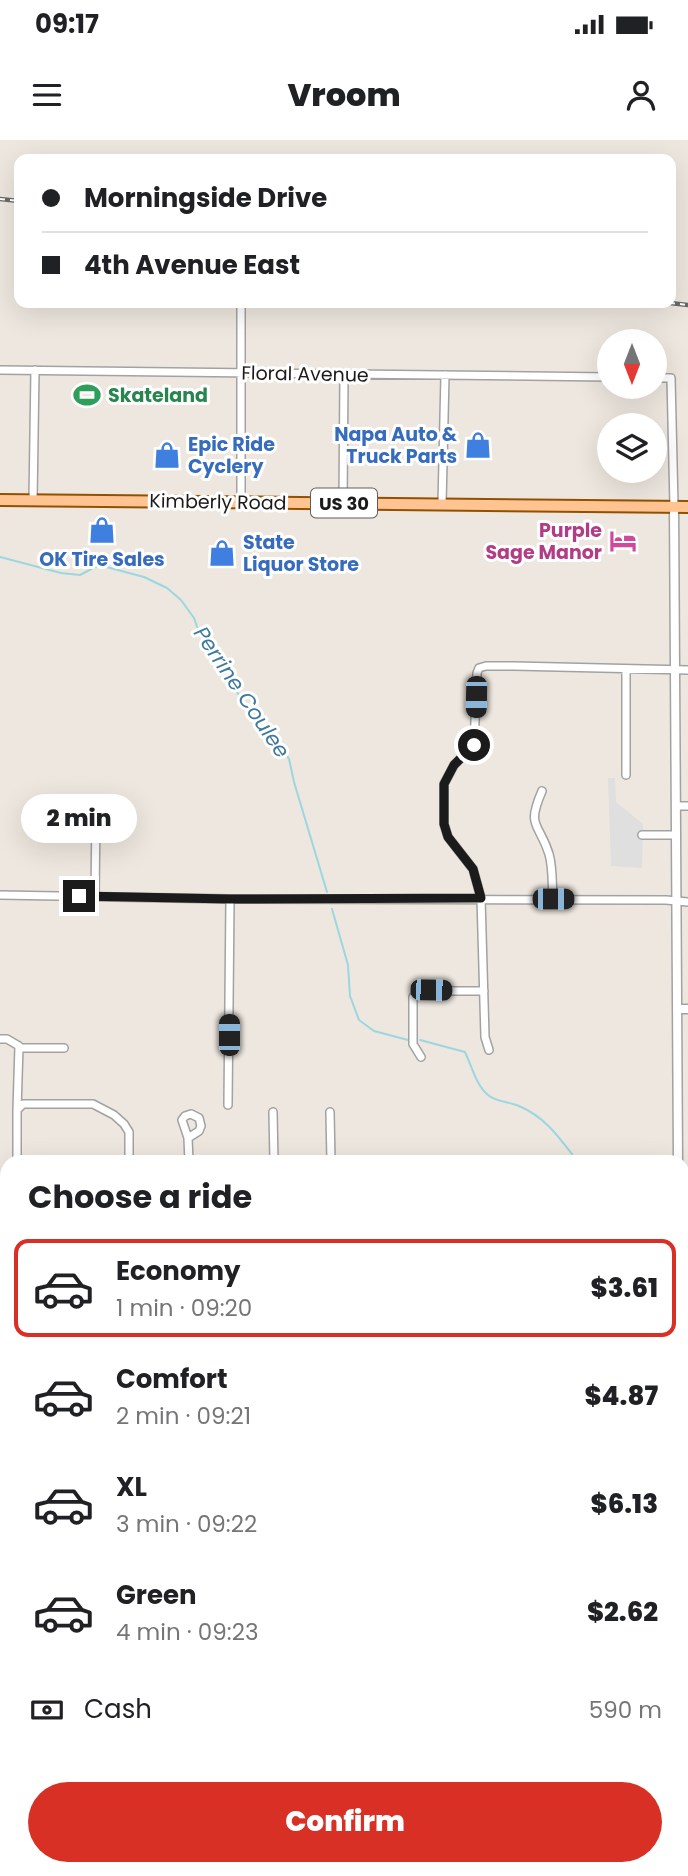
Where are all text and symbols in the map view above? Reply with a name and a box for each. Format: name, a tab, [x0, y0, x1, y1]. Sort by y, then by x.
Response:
text: 09:17	[35, 6, 99, 42]
text: Vroom	[287, 72, 401, 117]
icon: menu	[28, 76, 66, 114]
icon: person	[622, 76, 660, 114]
text: Morningside Drive	[84, 180, 327, 216]
text: 4th Avenue East	[84, 247, 300, 283]
north arrow	[597, 329, 667, 399]
map controls	[597, 329, 667, 483]
street label: Floral Avenue	[241, 359, 369, 389]
sports icon: Skateland	[72, 380, 102, 410]
place label: Skateland	[108, 382, 208, 409]
button: layers	[597, 413, 667, 483]
place label: Napa Auto & Truck Parts	[334, 421, 458, 470]
shop icon: Napa Auto & Truck Parts	[463, 430, 493, 460]
place label: Epic Ride Cyclery	[188, 431, 275, 480]
shop icon: Epic Ride Cyclery	[152, 440, 182, 470]
street label: Kimberly Road	[149, 487, 287, 517]
road number: US 30	[311, 488, 377, 517]
shop icon: OK Tire Sales	[87, 515, 117, 545]
place label: Purple Sage Manor	[485, 517, 602, 566]
hotel icon: Purple Sage Manor	[608, 526, 638, 556]
place label: State Liquor Store	[243, 529, 359, 578]
shop icon: State Liquor Store	[207, 538, 237, 568]
place label: OK Tire Sales	[39, 546, 165, 573]
water label: Perrine Coulee	[187, 620, 297, 764]
car	[466, 676, 487, 718]
route start	[458, 729, 490, 761]
callout: 2 min	[21, 794, 137, 844]
text: 2 min	[47, 802, 111, 834]
route end	[63, 880, 95, 912]
car	[533, 889, 575, 910]
car	[410, 979, 453, 1001]
car	[219, 1014, 240, 1056]
text: Choose a ride	[28, 1174, 252, 1219]
text: Economy	[116, 1253, 240, 1289]
icon: car	[32, 1257, 95, 1320]
text: $3.61	[591, 1270, 658, 1306]
text: 1 min · 09:20	[116, 1292, 252, 1324]
text: Comfort	[116, 1361, 228, 1397]
icon: car	[32, 1365, 95, 1428]
text: $4.87	[584, 1378, 658, 1414]
text: 2 min · 09:21	[116, 1400, 251, 1432]
text: XL	[116, 1469, 147, 1505]
icon: car	[32, 1473, 95, 1536]
text: $6.13	[591, 1486, 658, 1522]
text: 3 min · 09:22	[116, 1508, 257, 1540]
text: Green	[116, 1577, 197, 1613]
icon: car	[32, 1581, 95, 1644]
text: $2.62	[587, 1594, 658, 1630]
text: 4 min · 09:23	[116, 1616, 258, 1648]
icon: cash	[28, 1691, 66, 1729]
text: Cash	[84, 1691, 152, 1727]
text: 590 m	[589, 1694, 662, 1726]
button: Confirm	[28, 1782, 662, 1862]

